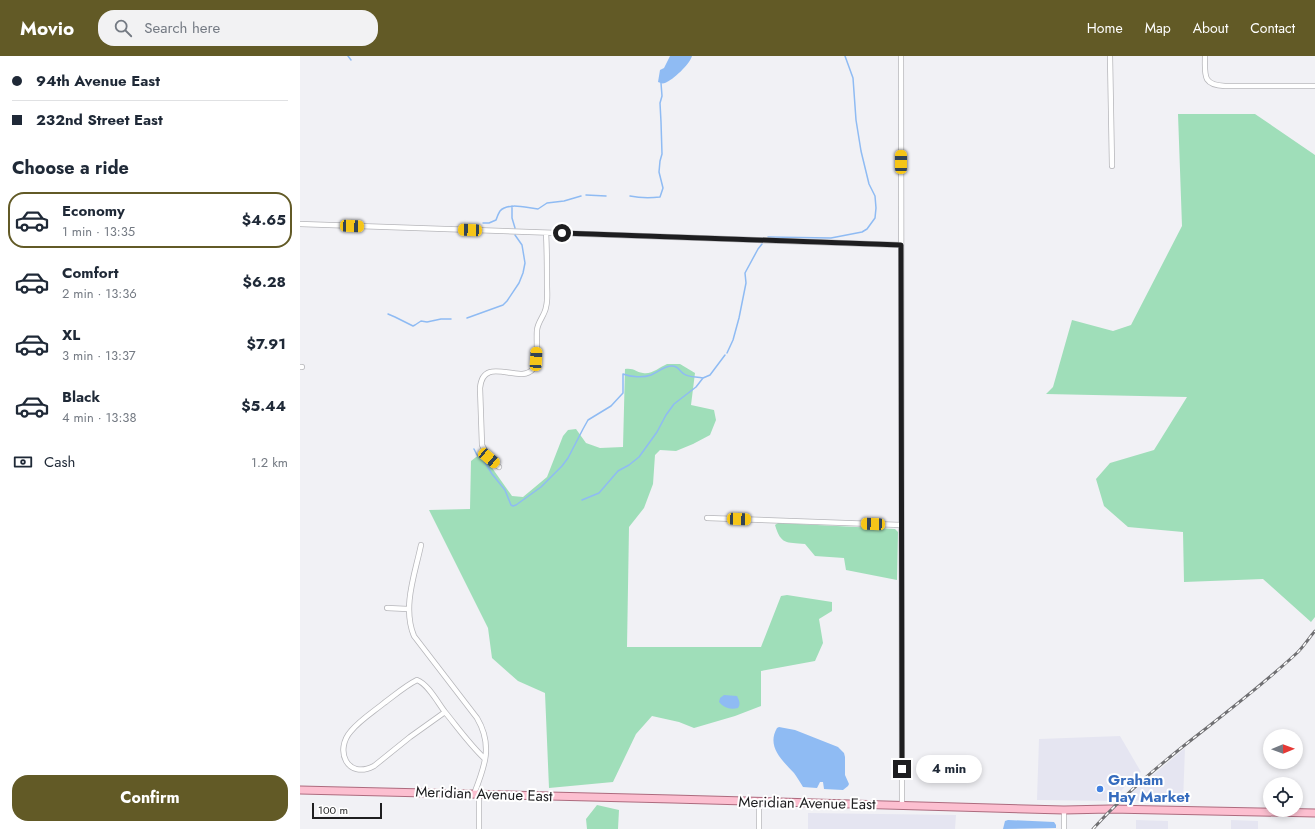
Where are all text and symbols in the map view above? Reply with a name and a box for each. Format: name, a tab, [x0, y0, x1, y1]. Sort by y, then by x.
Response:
search box	[98, 10, 378, 46]
text: Movio	[20, 15, 74, 42]
icon: search	[112, 17, 134, 39]
text: Search here	[144, 17, 220, 39]
text: Home	[1087, 18, 1123, 38]
text: Map	[1145, 18, 1171, 38]
text: About	[1193, 18, 1228, 38]
text: Contact	[1250, 18, 1295, 38]
text: 94th Avenue East	[36, 70, 160, 92]
text: 232nd Street East	[36, 109, 163, 131]
car	[895, 150, 907, 174]
text: Choose a ride	[12, 155, 129, 181]
text: Economy	[62, 200, 125, 222]
icon: car	[14, 202, 50, 238]
text: $4.65	[242, 209, 286, 231]
car	[340, 220, 364, 232]
text: 1 min · 13:35	[62, 222, 135, 241]
car	[458, 224, 482, 236]
route start	[553, 224, 571, 242]
text: Comfort	[62, 262, 119, 284]
icon: car	[14, 264, 50, 300]
text: $6.28	[243, 271, 286, 293]
text: 2 min · 13:36	[62, 284, 137, 303]
text: XL	[62, 324, 80, 346]
icon: car	[14, 326, 50, 362]
text: $7.91	[247, 333, 286, 355]
text: 3 min · 13:37	[62, 346, 136, 365]
car	[529, 347, 543, 371]
text: Black	[62, 386, 100, 408]
icon: car	[14, 388, 50, 424]
text: $5.44	[241, 395, 286, 417]
text: 4 min · 13:38	[62, 408, 137, 427]
car	[476, 446, 502, 470]
icon: cash	[12, 451, 34, 473]
text: Cash	[44, 451, 75, 473]
text: 1.2 km	[251, 453, 288, 472]
car	[727, 513, 751, 525]
car	[861, 518, 885, 530]
north arrow	[1263, 729, 1303, 769]
map controls	[1263, 729, 1303, 817]
callout: 4 min	[916, 755, 982, 783]
text: 4 min	[932, 759, 966, 778]
route end	[893, 760, 911, 778]
place label: Graham Hay Market	[1108, 769, 1190, 808]
button: Confirm	[12, 775, 288, 821]
button: locate	[1263, 777, 1303, 817]
street label: Meridian Avenue East	[415, 781, 553, 807]
marker: Graham Hay Market	[1095, 784, 1105, 794]
street label: Meridian Avenue East	[738, 791, 876, 815]
scale bar	[312, 801, 382, 820]
text: 100 m	[318, 802, 348, 818]

